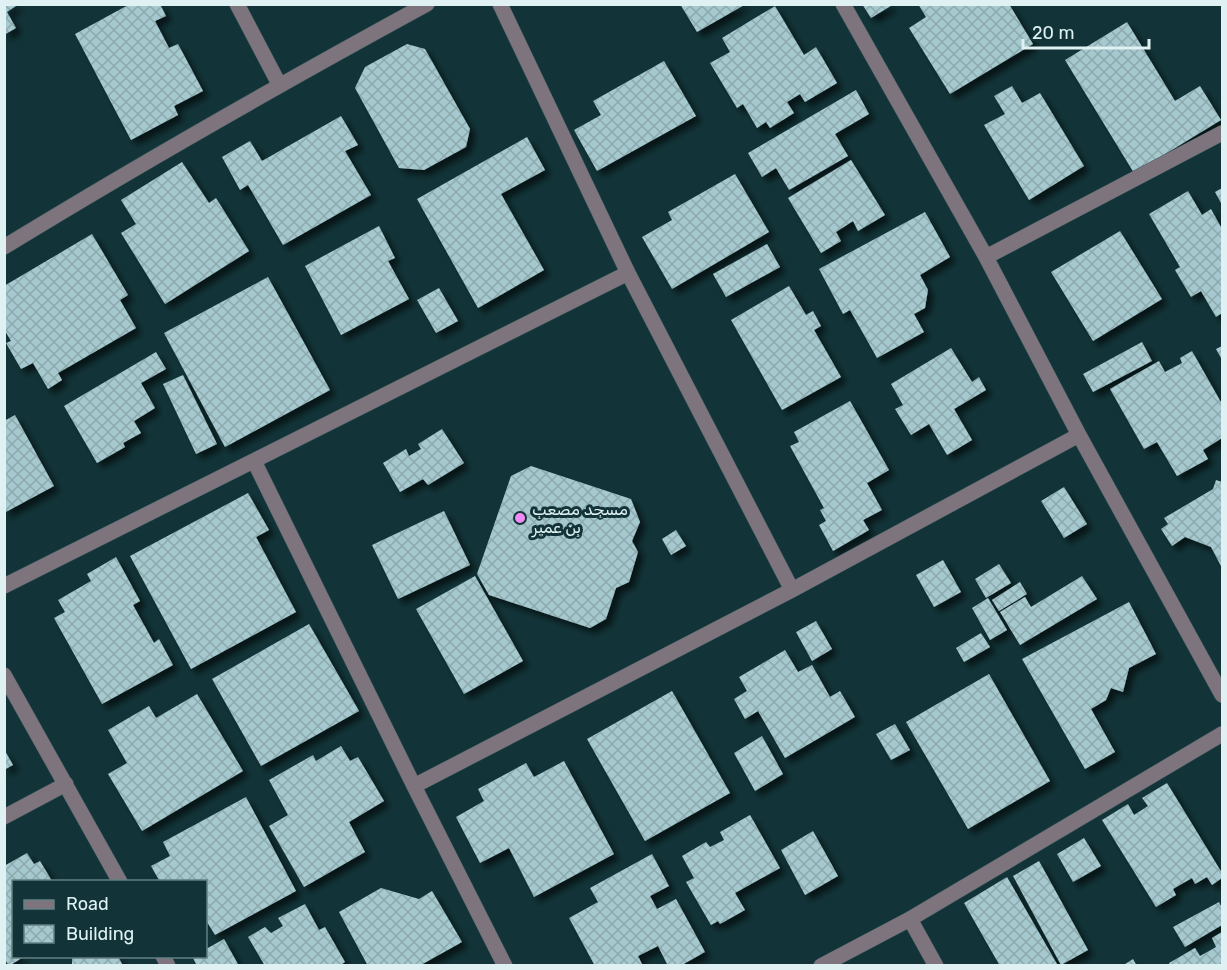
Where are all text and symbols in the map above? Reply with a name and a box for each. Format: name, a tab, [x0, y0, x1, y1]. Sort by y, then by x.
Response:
scale bar	[1023, 12, 1149, 50]
text: 20 m	[1032, 22, 1074, 44]
place label: مسجد مصعب بن عمير	[531, 500, 628, 538]
marker: مسجد مصعب بن عمير	[513, 511, 527, 525]
legend	[12, 880, 207, 958]
text: Road	[66, 893, 109, 915]
text: Building	[66, 923, 134, 945]

